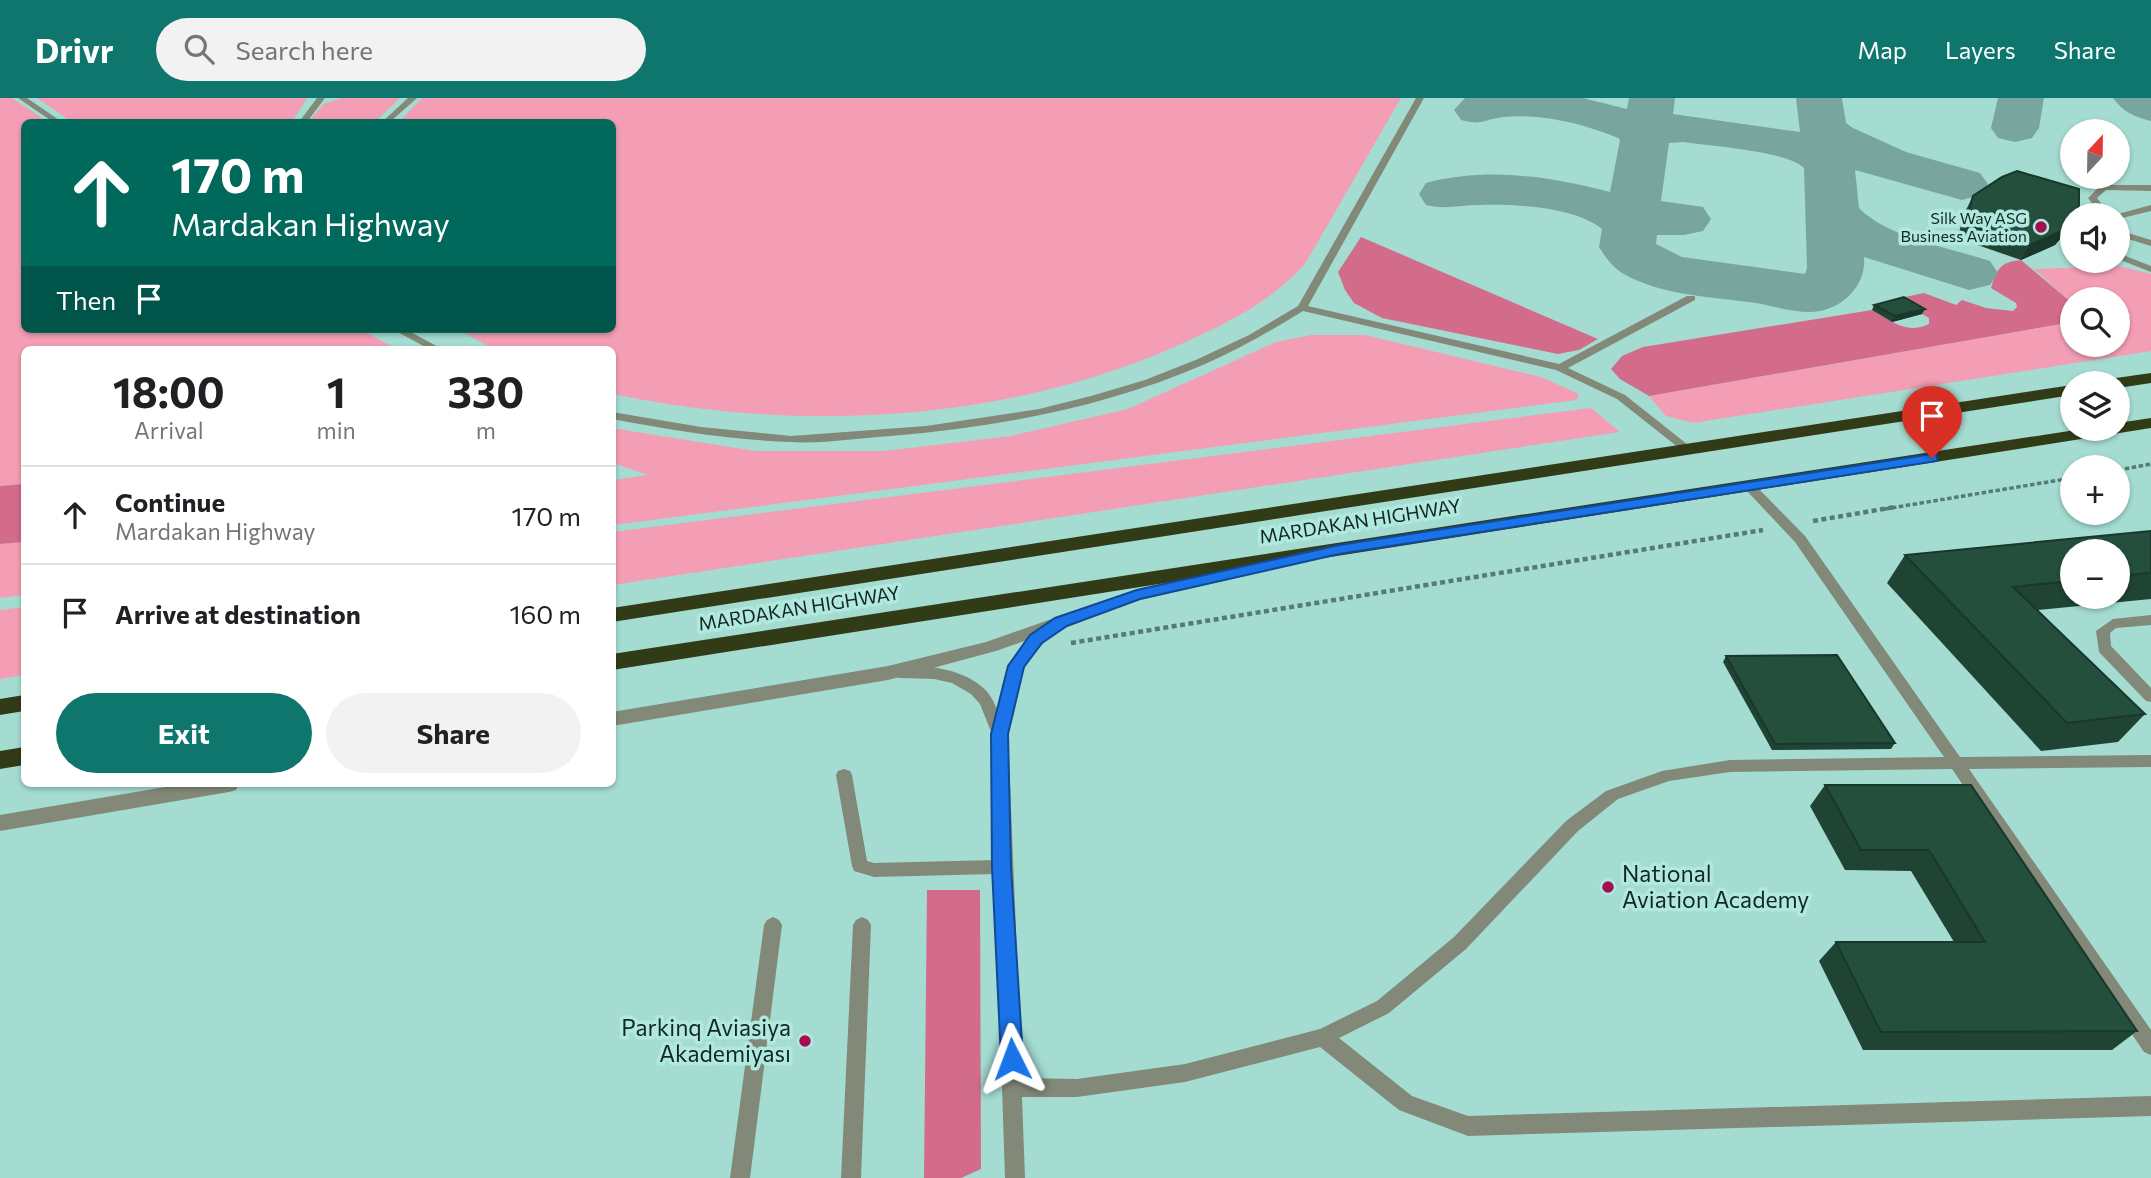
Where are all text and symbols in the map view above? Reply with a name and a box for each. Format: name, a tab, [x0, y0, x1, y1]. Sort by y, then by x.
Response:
search box	[156, 18, 646, 81]
text: Drivr	[35, 29, 114, 70]
icon: search	[180, 30, 218, 68]
text: Search here	[236, 34, 373, 65]
text: Map	[1858, 35, 1907, 64]
text: Layers	[1945, 35, 2016, 64]
text: Share	[2054, 35, 2116, 64]
north arrow	[2060, 119, 2130, 189]
map controls	[2060, 119, 2130, 609]
text: 170 m	[171, 143, 304, 203]
icon: ahead	[56, 147, 147, 238]
text: Mardakan Highway	[171, 203, 450, 243]
button: sound	[2060, 203, 2130, 273]
place label: Silk Way ASG Business Aviation	[1901, 208, 2027, 245]
marker: Silk Way ASG Business Aviation	[2033, 219, 2049, 235]
icon: arrive	[130, 280, 168, 318]
text: Then	[56, 284, 116, 315]
button: search	[2060, 287, 2130, 357]
text: 18:00	[113, 365, 225, 417]
text: 1	[327, 365, 346, 417]
text: 330	[448, 365, 524, 417]
button: layers	[2060, 371, 2130, 441]
pin	[1902, 386, 1962, 458]
icon: arrive	[1913, 397, 1951, 435]
text: Arrival	[134, 416, 204, 444]
text: min	[317, 416, 356, 444]
text: m	[476, 416, 496, 444]
button: +	[2060, 455, 2130, 525]
text: Continue	[115, 486, 225, 517]
street label: MARDAKAN HIGHWAY	[1257, 493, 1462, 548]
icon: ahead	[56, 496, 94, 534]
text: 170 m	[512, 500, 581, 531]
text: Mardakan Highway	[115, 517, 315, 545]
button: −	[2060, 539, 2130, 609]
street label: MARDAKAN HIGHWAY	[696, 580, 901, 635]
icon: arrive	[56, 594, 94, 632]
text: Arrive at destination	[115, 598, 361, 629]
text: 160 m	[509, 598, 581, 629]
button: Exit	[56, 693, 312, 773]
button: Share	[326, 693, 581, 773]
place label: National Aviation Academy	[1622, 859, 1809, 913]
marker: National Aviation Academy	[1600, 879, 1616, 895]
place label: Parkinq Aviasiya Akademiyası	[621, 1013, 791, 1067]
position arrow	[975, 1022, 1049, 1096]
marker: Parkinq Aviasiya Akademiyası	[797, 1033, 813, 1049]

